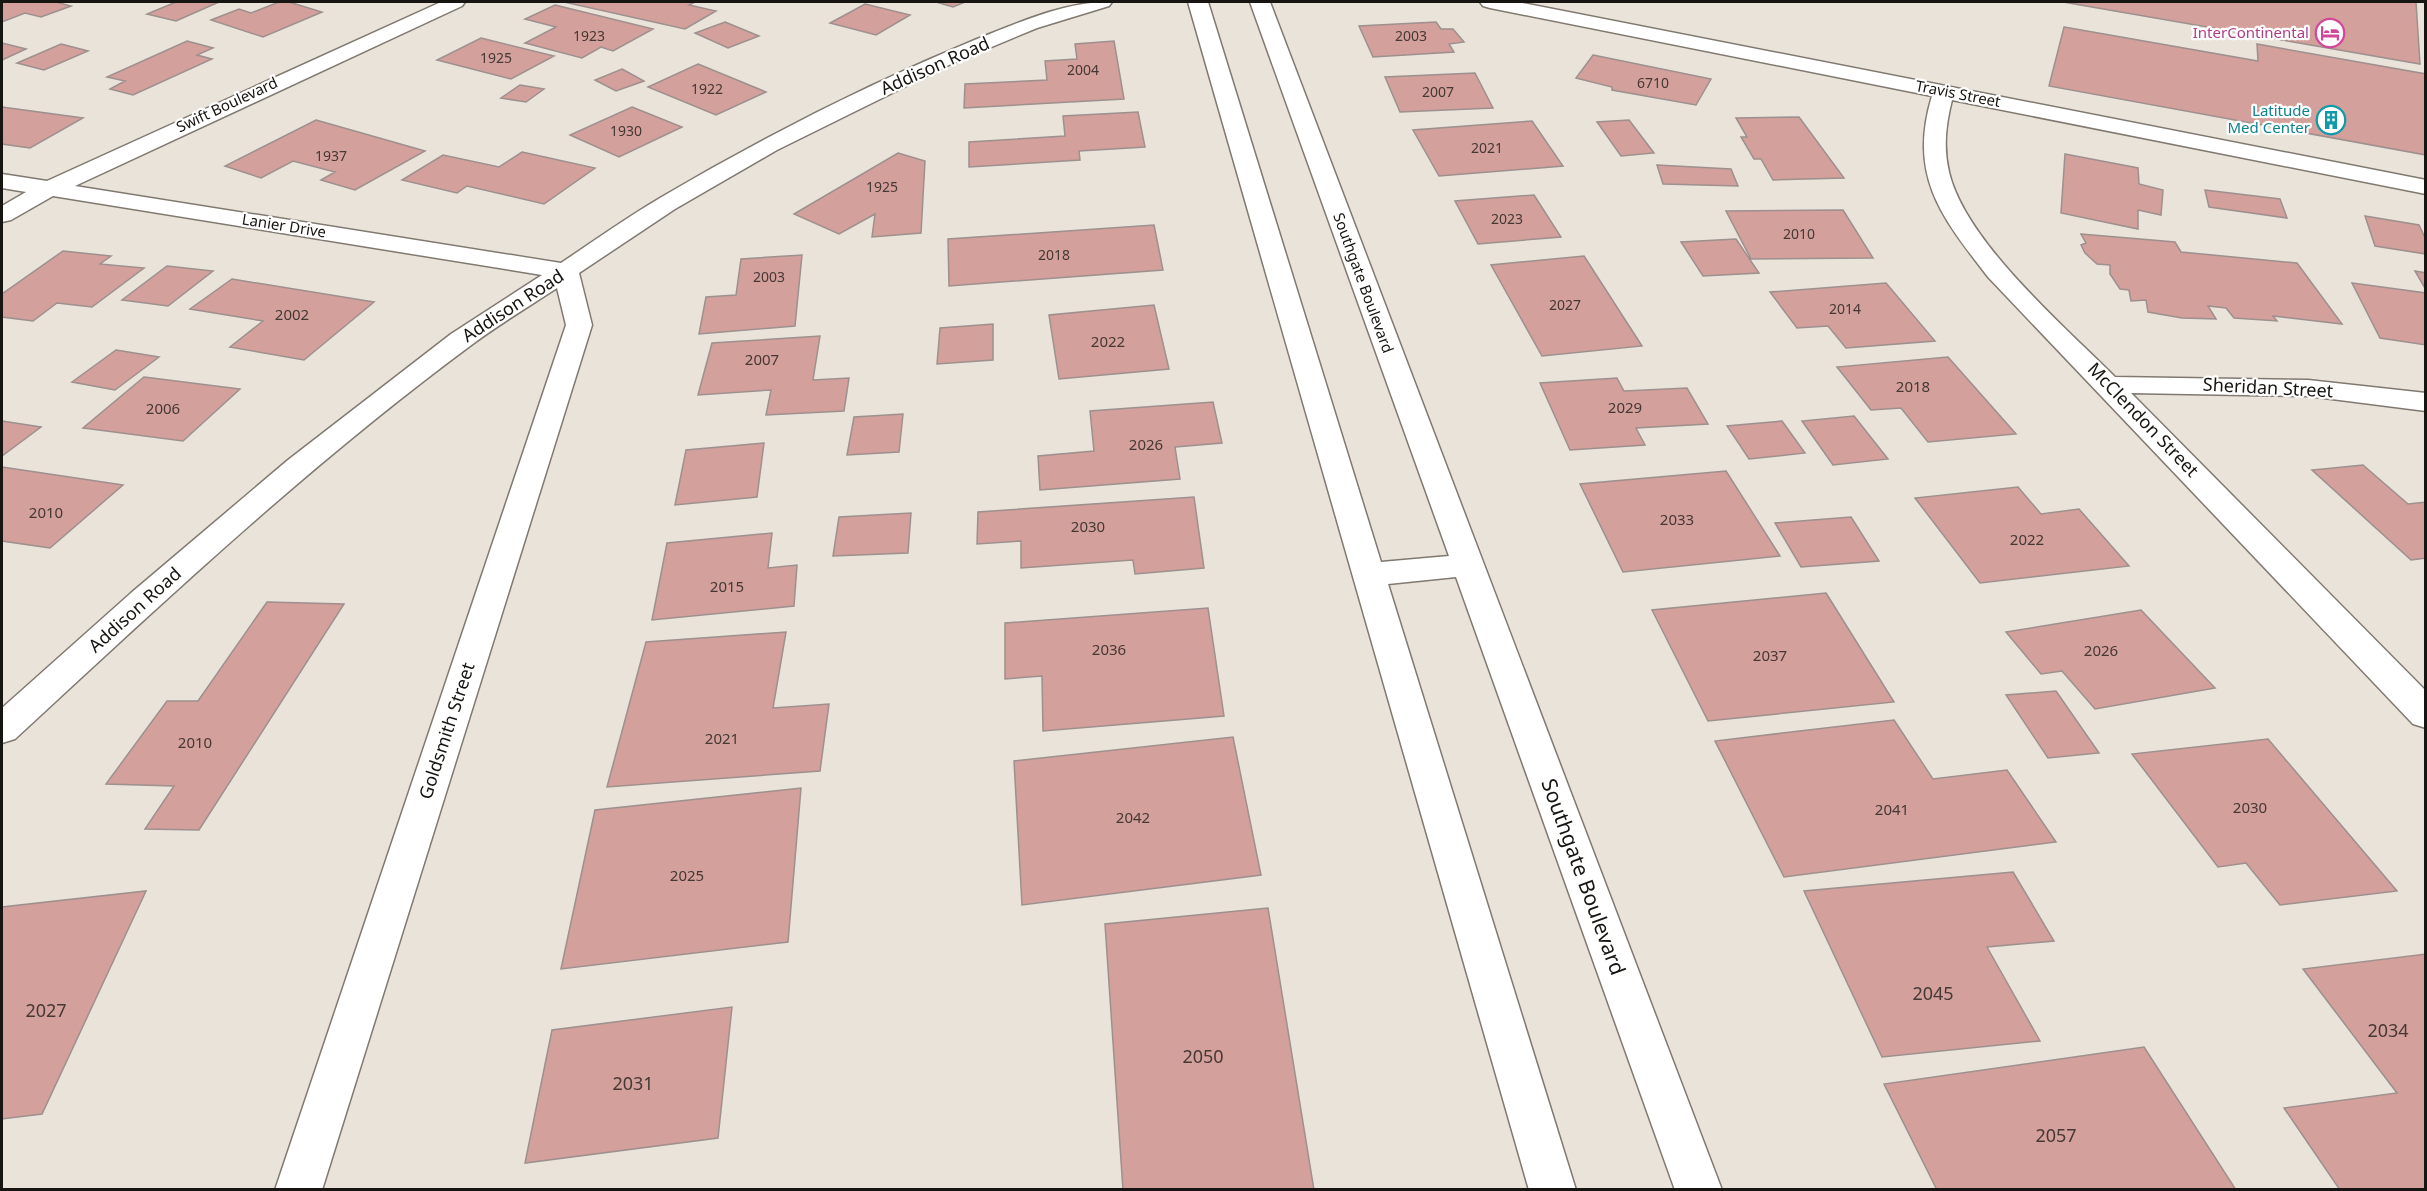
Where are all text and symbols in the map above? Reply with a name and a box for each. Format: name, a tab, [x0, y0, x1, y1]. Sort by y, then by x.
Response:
hotel icon: InterContinental	[2314, 17, 2346, 49]
place label: InterContinental	[2193, 22, 2309, 42]
house number: 1923	[573, 26, 605, 45]
house number: 2003	[1395, 26, 1427, 45]
street label: Addison Road	[876, 30, 993, 100]
house number: 1925	[480, 48, 512, 67]
house number: 2004	[1067, 60, 1099, 79]
street label: Swift Boulevard	[173, 72, 280, 136]
house number: 6710	[1637, 73, 1669, 92]
street label: Travis Street	[1914, 75, 2003, 111]
house number: 1922	[691, 79, 723, 98]
house number: 2007	[1422, 82, 1454, 101]
place label: Latitude Med Center	[2228, 100, 2310, 137]
building icon: Latitude Med Center	[2315, 104, 2347, 136]
house number: 1930	[610, 121, 642, 140]
house number: 2021	[1471, 138, 1503, 157]
house number: 1937	[315, 146, 347, 165]
house number: 1925	[866, 177, 898, 196]
street label: Lanier Drive	[241, 208, 328, 242]
house number: 2023	[1491, 209, 1523, 228]
street label: Southgate Boulevard	[1329, 210, 1399, 356]
house number: 2010	[1783, 224, 1815, 243]
house number: 2018	[1038, 245, 1070, 264]
street label: Addison Road	[457, 263, 568, 347]
house number: 2003	[753, 267, 785, 286]
house number: 2027	[1549, 295, 1581, 314]
house number: 2014	[1829, 299, 1861, 318]
house number: 2002	[275, 304, 309, 324]
house number: 2022	[1091, 331, 1125, 351]
house number: 2007	[745, 349, 779, 369]
street label: McClendon Street	[2083, 357, 2205, 482]
street label: Sheridan Street	[2202, 372, 2334, 402]
house number: 2018	[1896, 376, 1930, 396]
house number: 2029	[1608, 397, 1642, 417]
house number: 2006	[146, 398, 180, 418]
house number: 2026	[1129, 434, 1163, 454]
house number: 2010	[29, 502, 63, 522]
house number: 2033	[1660, 509, 1694, 529]
house number: 2030	[1071, 516, 1105, 536]
house number: 2022	[2010, 529, 2044, 549]
street label: Addison Road	[83, 561, 186, 657]
house number: 2015	[710, 576, 744, 596]
house number: 2036	[1092, 639, 1126, 659]
house number: 2026	[2084, 640, 2118, 660]
house number: 2037	[1753, 645, 1787, 665]
street label: Goldsmith Street	[413, 659, 480, 802]
house number: 2021	[705, 728, 739, 748]
house number: 2010	[178, 732, 212, 752]
street label: Southgate Boulevard	[1535, 775, 1633, 979]
house number: 2030	[2233, 797, 2267, 817]
house number: 2041	[1875, 799, 1909, 819]
house number: 2042	[1116, 807, 1150, 827]
house number: 2025	[670, 865, 704, 885]
house number: 2045	[1912, 981, 1954, 1005]
house number: 2027	[25, 998, 67, 1022]
house number: 2034	[2367, 1018, 2409, 1042]
house number: 2050	[1182, 1044, 1224, 1068]
house number: 2031	[612, 1071, 654, 1095]
house number: 2057	[2035, 1123, 2077, 1147]

